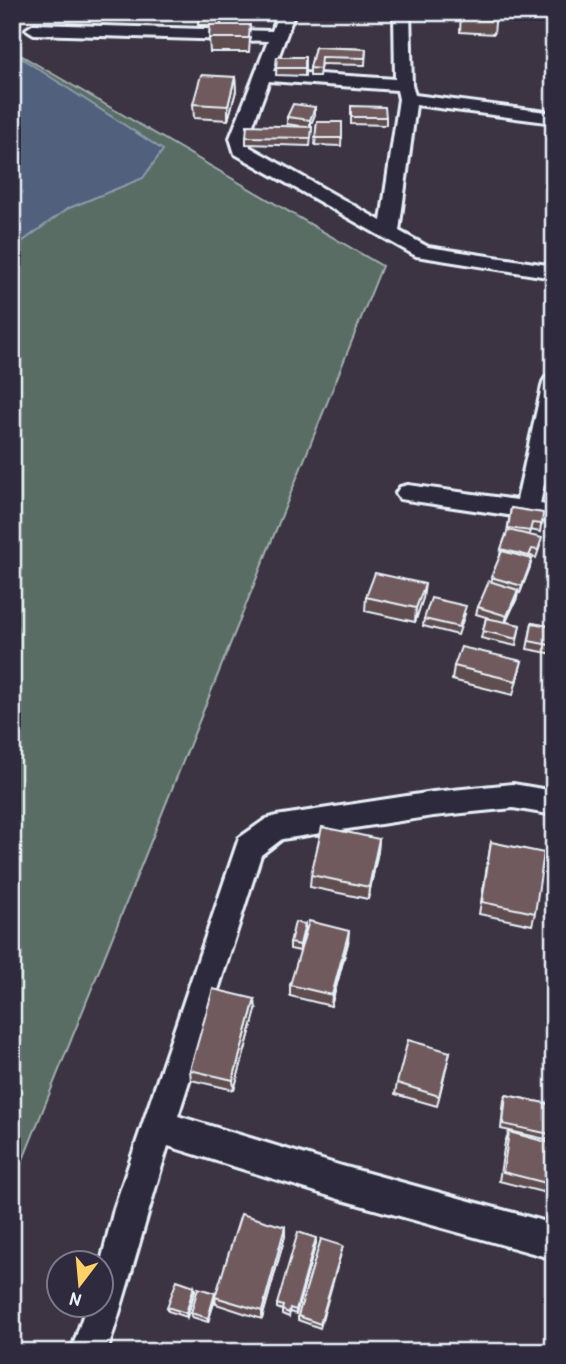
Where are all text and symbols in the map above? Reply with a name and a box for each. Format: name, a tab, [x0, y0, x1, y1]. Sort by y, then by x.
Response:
north arrow	[46, 1248, 116, 1318]
text: N	[67, 1286, 84, 1314]

